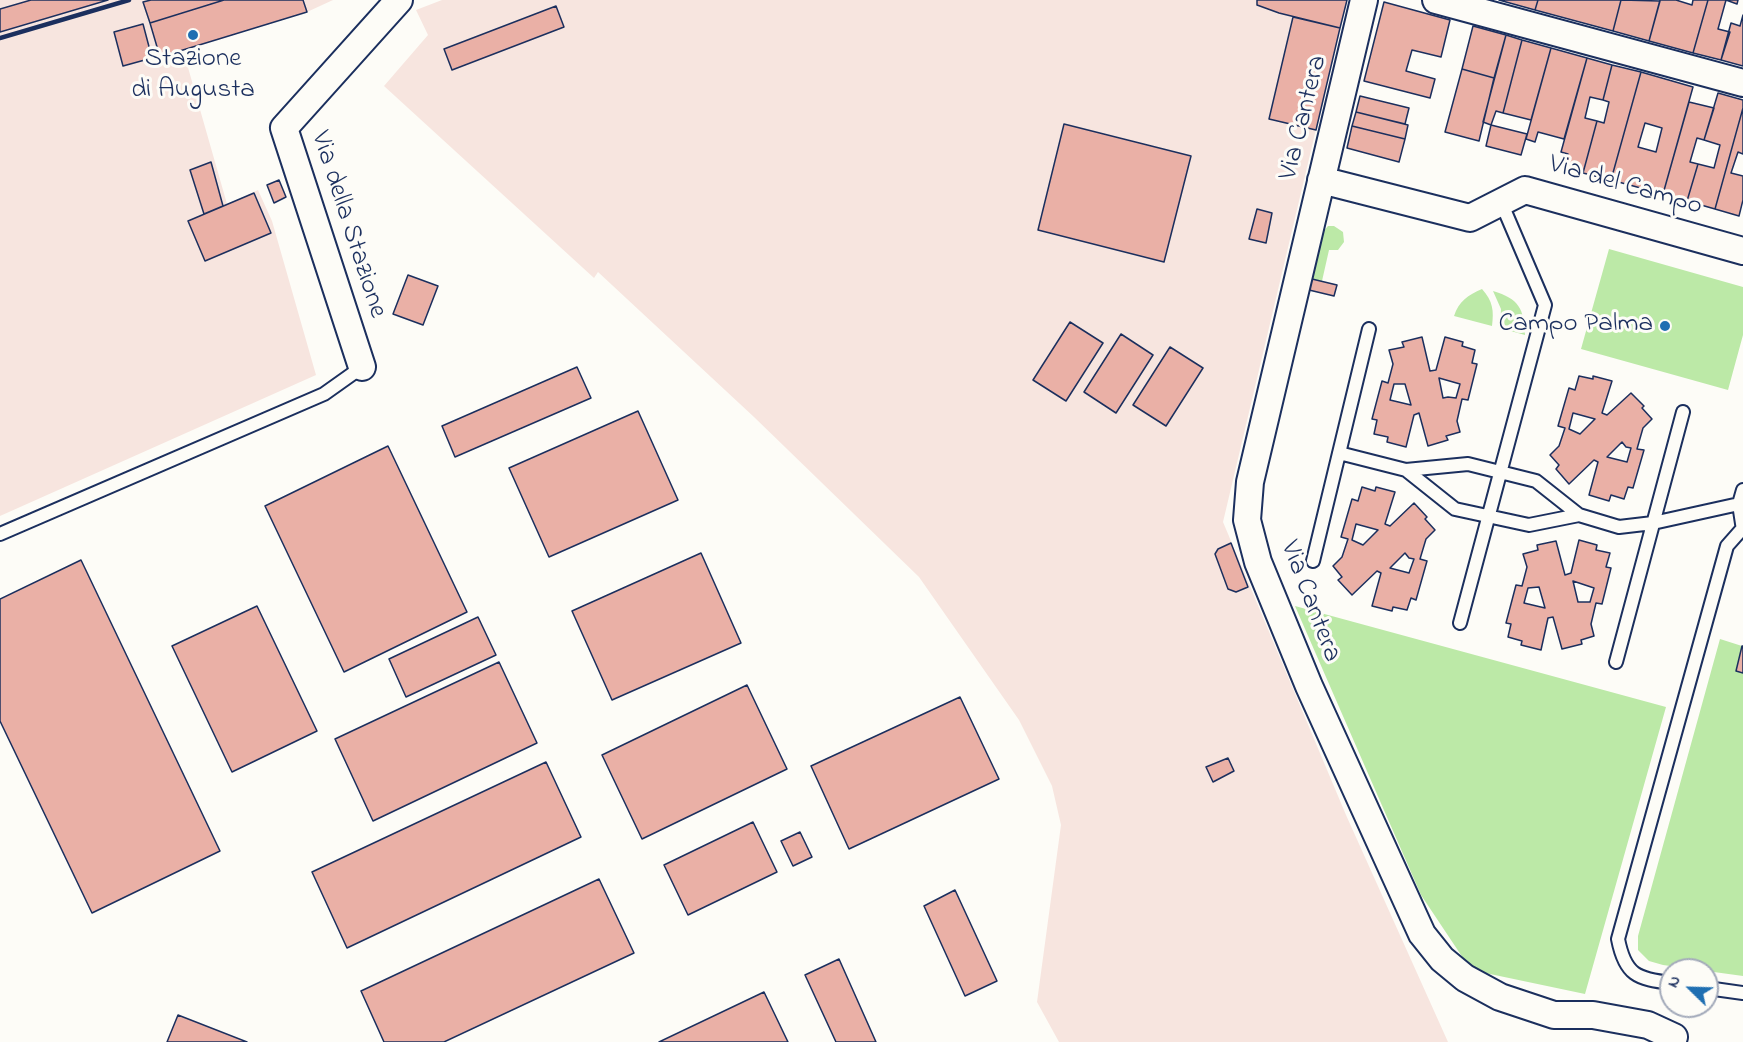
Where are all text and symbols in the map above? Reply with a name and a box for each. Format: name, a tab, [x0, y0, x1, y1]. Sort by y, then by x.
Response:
marker: Stazione di Augusta	[186, 28, 200, 42]
place label: Stazione di Augusta	[131, 45, 255, 108]
street label: Via Cantera	[1274, 52, 1336, 184]
street label: Via della Stazione	[302, 127, 392, 323]
street label: Via del Campo	[1545, 150, 1705, 224]
place label: Campo Palma	[1499, 310, 1653, 342]
marker: Campo Palma	[1658, 319, 1672, 333]
street label: Via Cantera	[1271, 537, 1347, 667]
north arrow	[1659, 958, 1719, 1018]
text: N	[1661, 972, 1687, 991]

